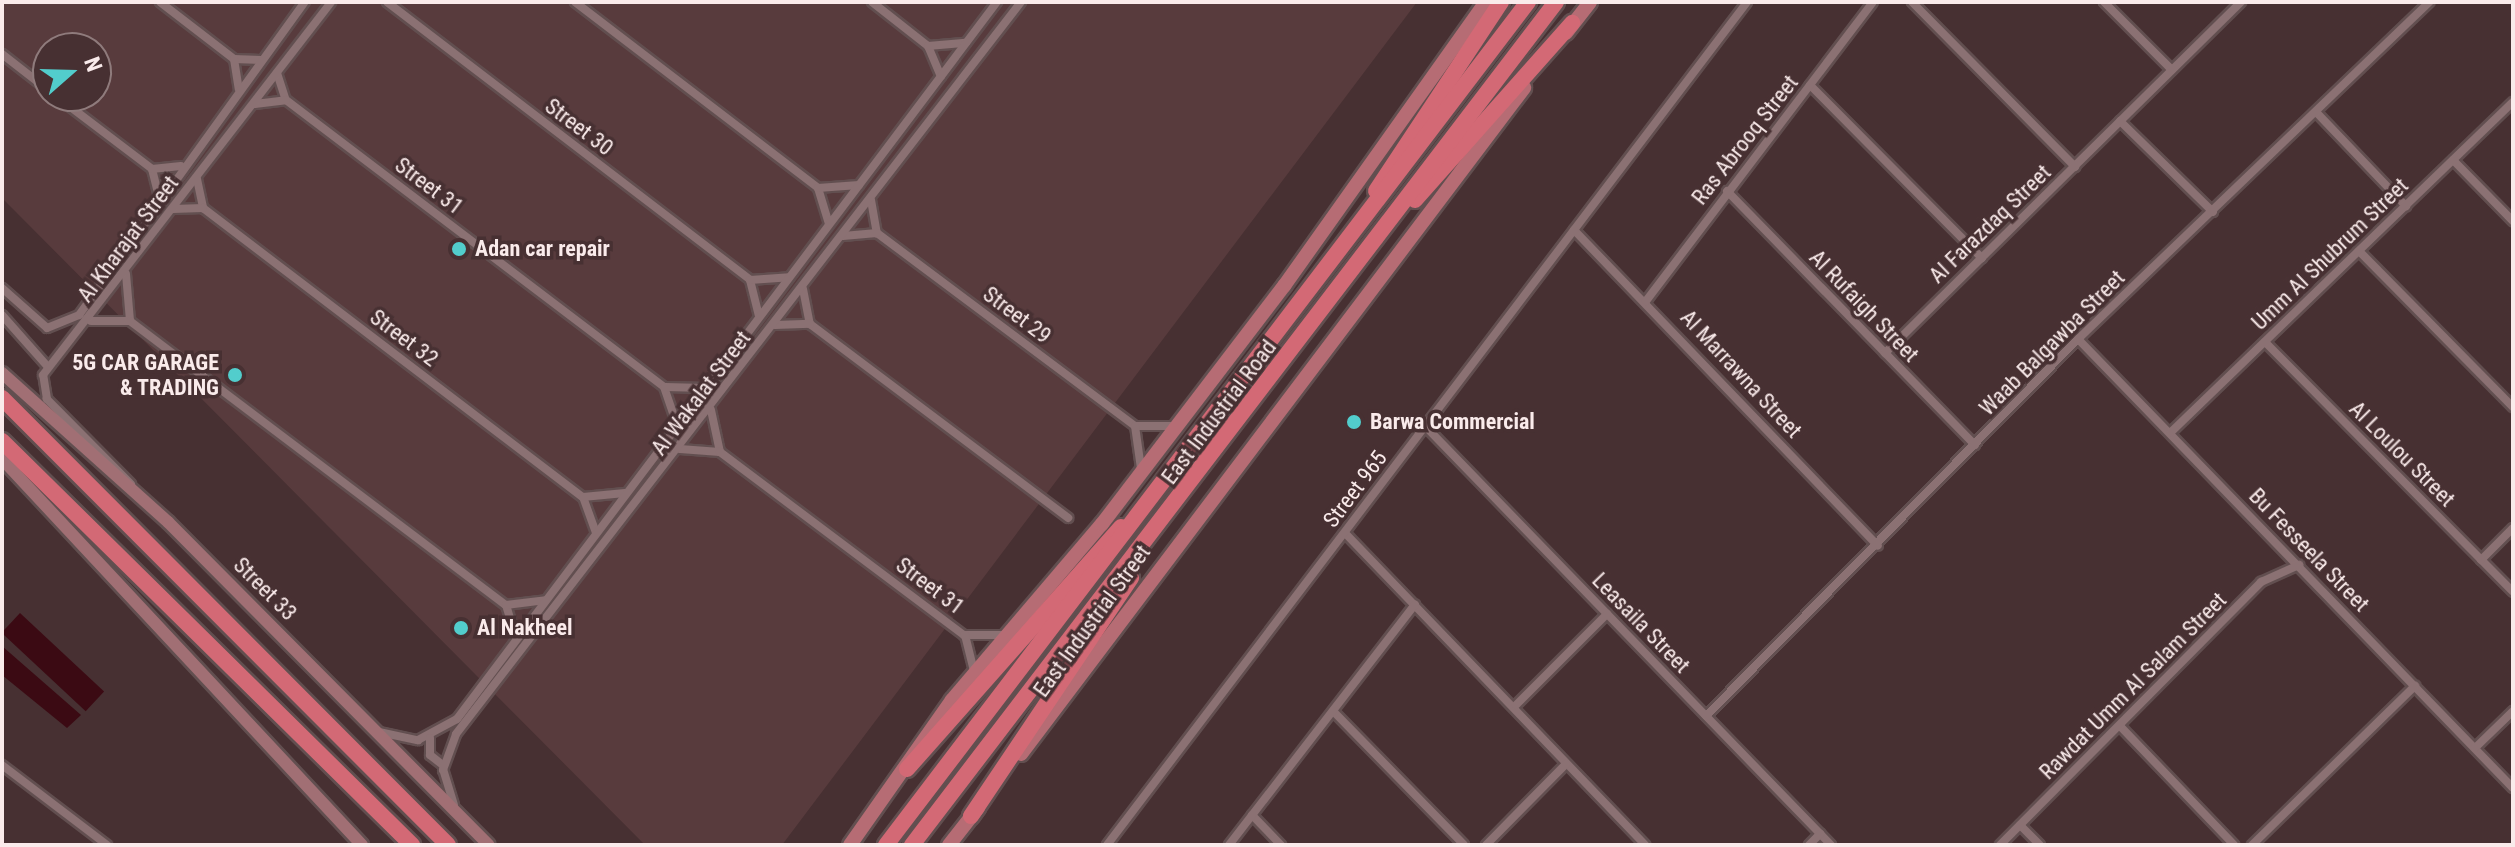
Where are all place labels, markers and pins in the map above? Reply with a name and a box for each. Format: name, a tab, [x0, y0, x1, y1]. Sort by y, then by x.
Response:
place label: Adan car repair	[475, 236, 610, 262]
marker: Adan car repair	[450, 240, 468, 258]
place label: 5G CAR GARAGE & TRADING	[72, 349, 219, 400]
marker: 5G CAR GARAGE & TRADING	[226, 366, 244, 384]
place label: Barwa Commercial	[1370, 409, 1535, 435]
marker: Barwa Commercial	[1345, 413, 1363, 431]
place label: Al Nakheel	[477, 615, 573, 641]
marker: Al Nakheel	[452, 619, 470, 637]

